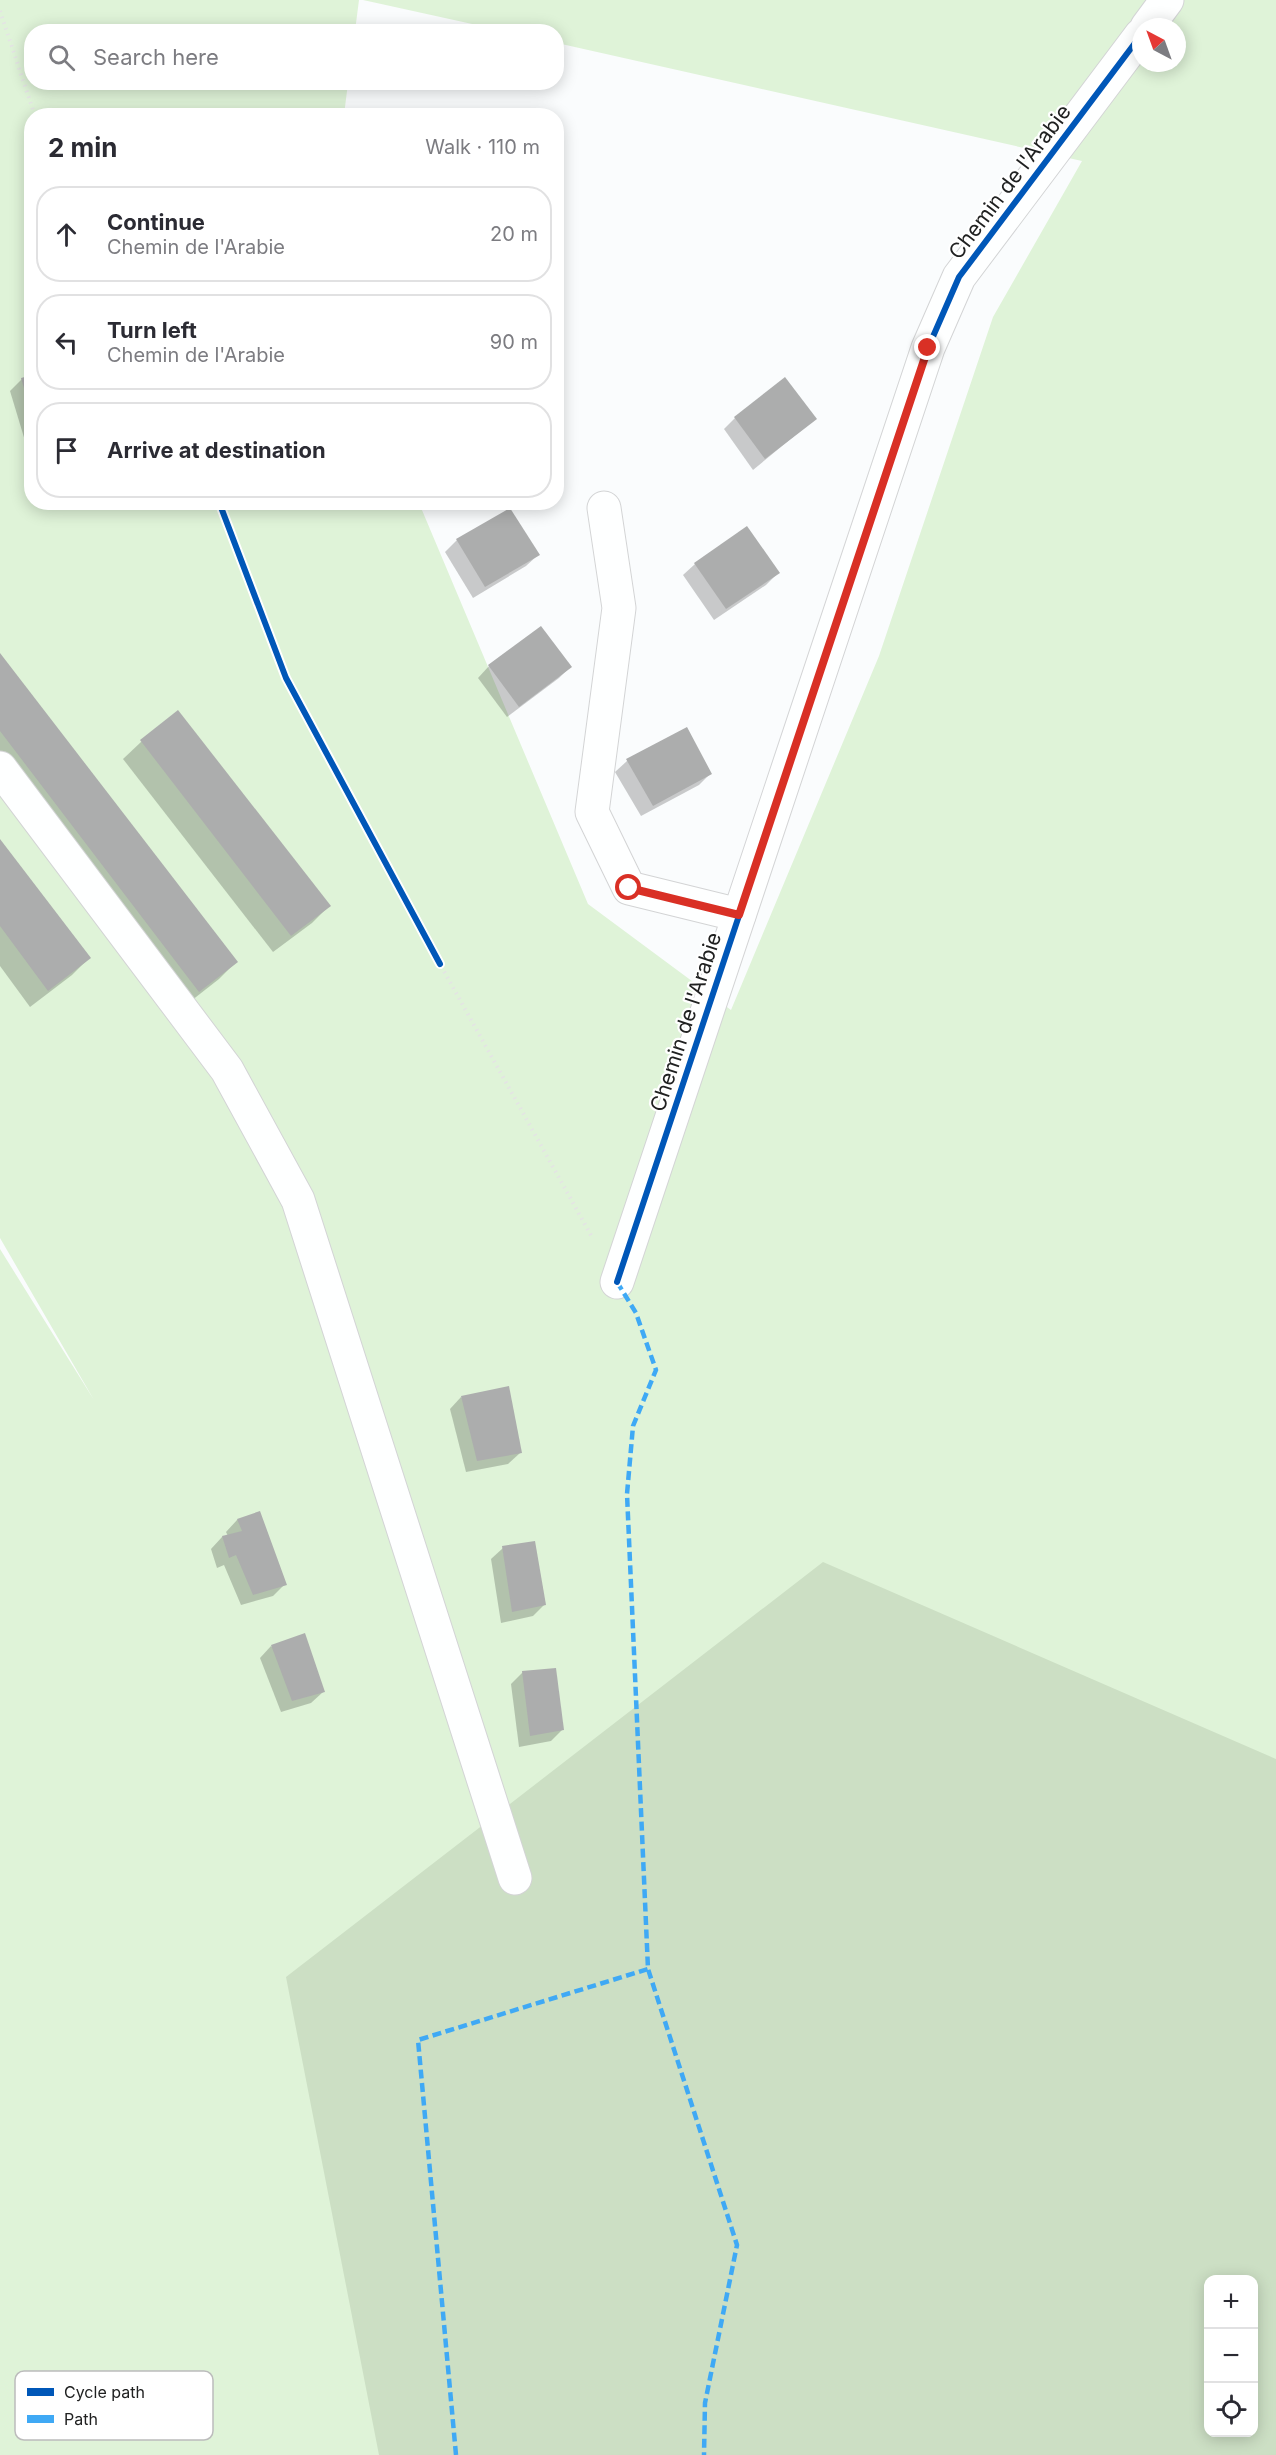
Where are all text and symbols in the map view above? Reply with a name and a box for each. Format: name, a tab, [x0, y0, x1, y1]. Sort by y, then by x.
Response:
north arrow	[1132, 18, 1186, 72]
search box	[24, 24, 564, 90]
icon: search	[45, 41, 78, 74]
text: Search here	[93, 44, 219, 70]
street label: Chemin de l'Arabie	[943, 100, 1076, 264]
text: 2 min	[48, 132, 118, 163]
text: Walk · 110 m	[425, 135, 540, 159]
text: Continue	[107, 209, 205, 235]
icon: ahead	[50, 218, 83, 251]
text: 20 m	[490, 222, 538, 246]
text: Chemin de l'Arabie	[107, 235, 285, 259]
text: Turn left	[107, 317, 197, 343]
icon: left	[50, 326, 83, 359]
text: 90 m	[490, 330, 538, 354]
route end	[914, 334, 940, 360]
text: Chemin de l'Arabie	[107, 343, 285, 367]
icon: arrive	[50, 434, 83, 467]
text: Arrive at destination	[107, 437, 326, 463]
route start	[615, 874, 641, 900]
street label: Chemin de l'Arabie	[645, 929, 726, 1115]
map controls	[1204, 2275, 1258, 2437]
button: +	[1204, 2275, 1258, 2329]
button: −	[1204, 2329, 1258, 2383]
legend	[15, 2371, 213, 2440]
text: Cycle path	[64, 2382, 145, 2402]
button: locate	[1204, 2383, 1258, 2437]
text: Path	[64, 2409, 98, 2429]

